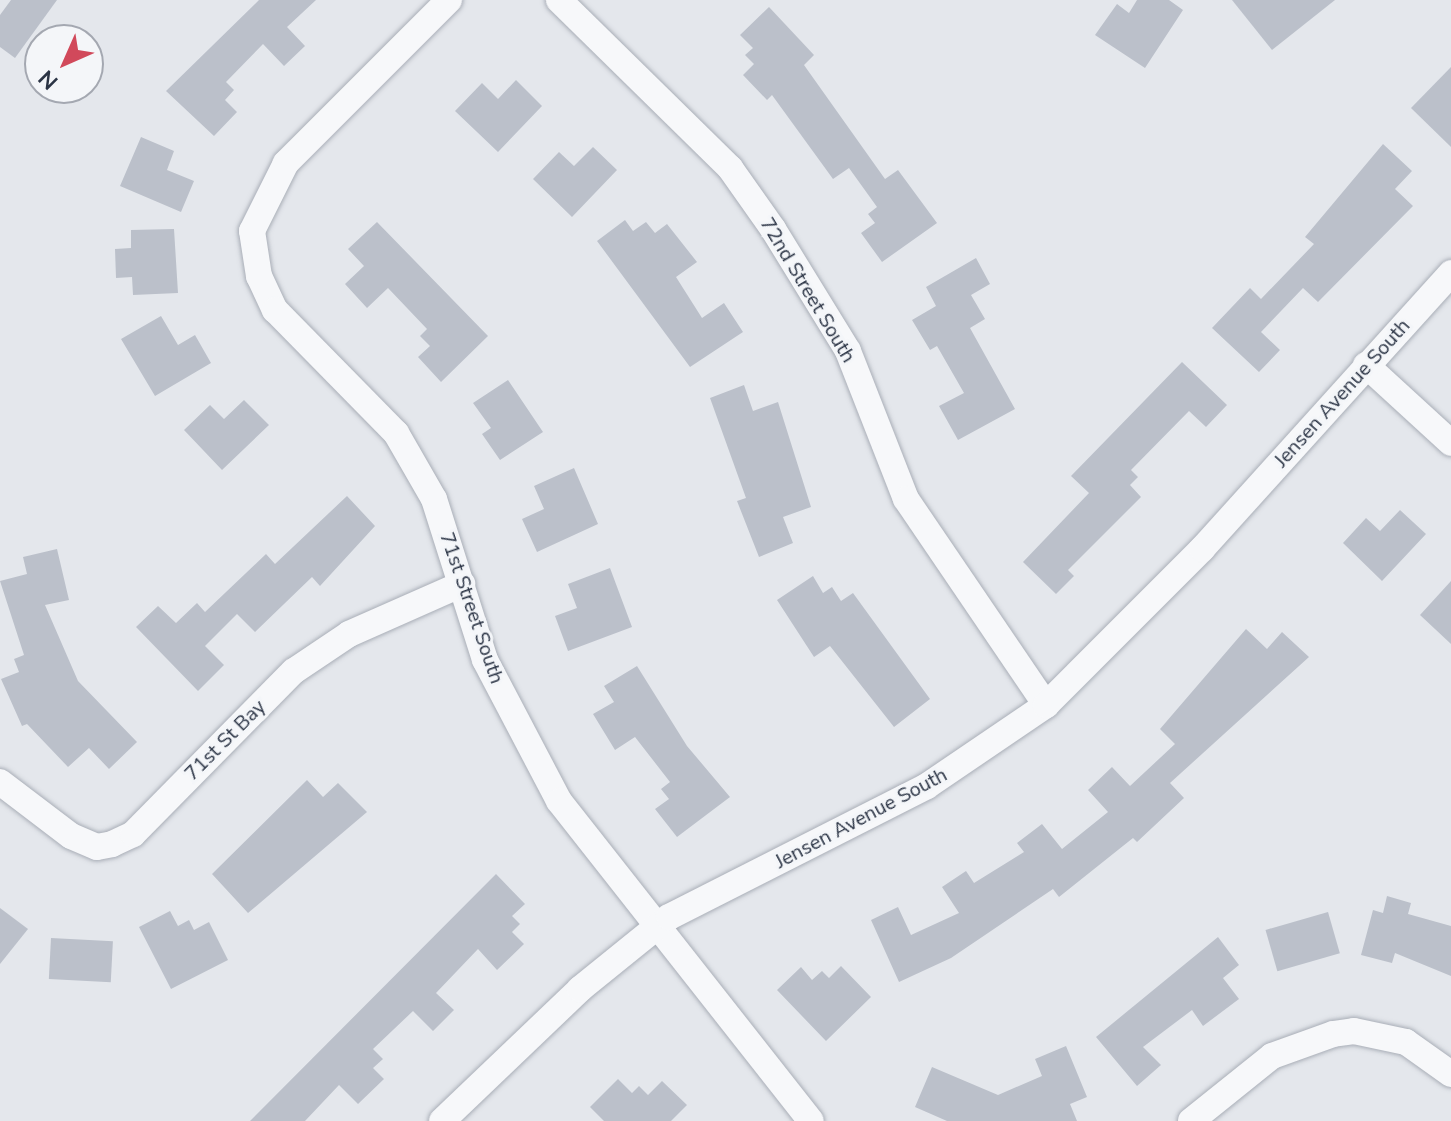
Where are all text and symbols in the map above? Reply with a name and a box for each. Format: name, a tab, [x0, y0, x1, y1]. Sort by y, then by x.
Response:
north arrow	[24, 24, 104, 104]
text: N	[32, 63, 65, 96]
street label: 72nd Street South	[755, 213, 861, 367]
street label: Jensen Avenue South	[1269, 314, 1415, 472]
street label: 71st Street South	[435, 529, 509, 687]
street label: 71st St Bay	[180, 695, 270, 785]
street label: Jensen Avenue South	[771, 762, 951, 874]

